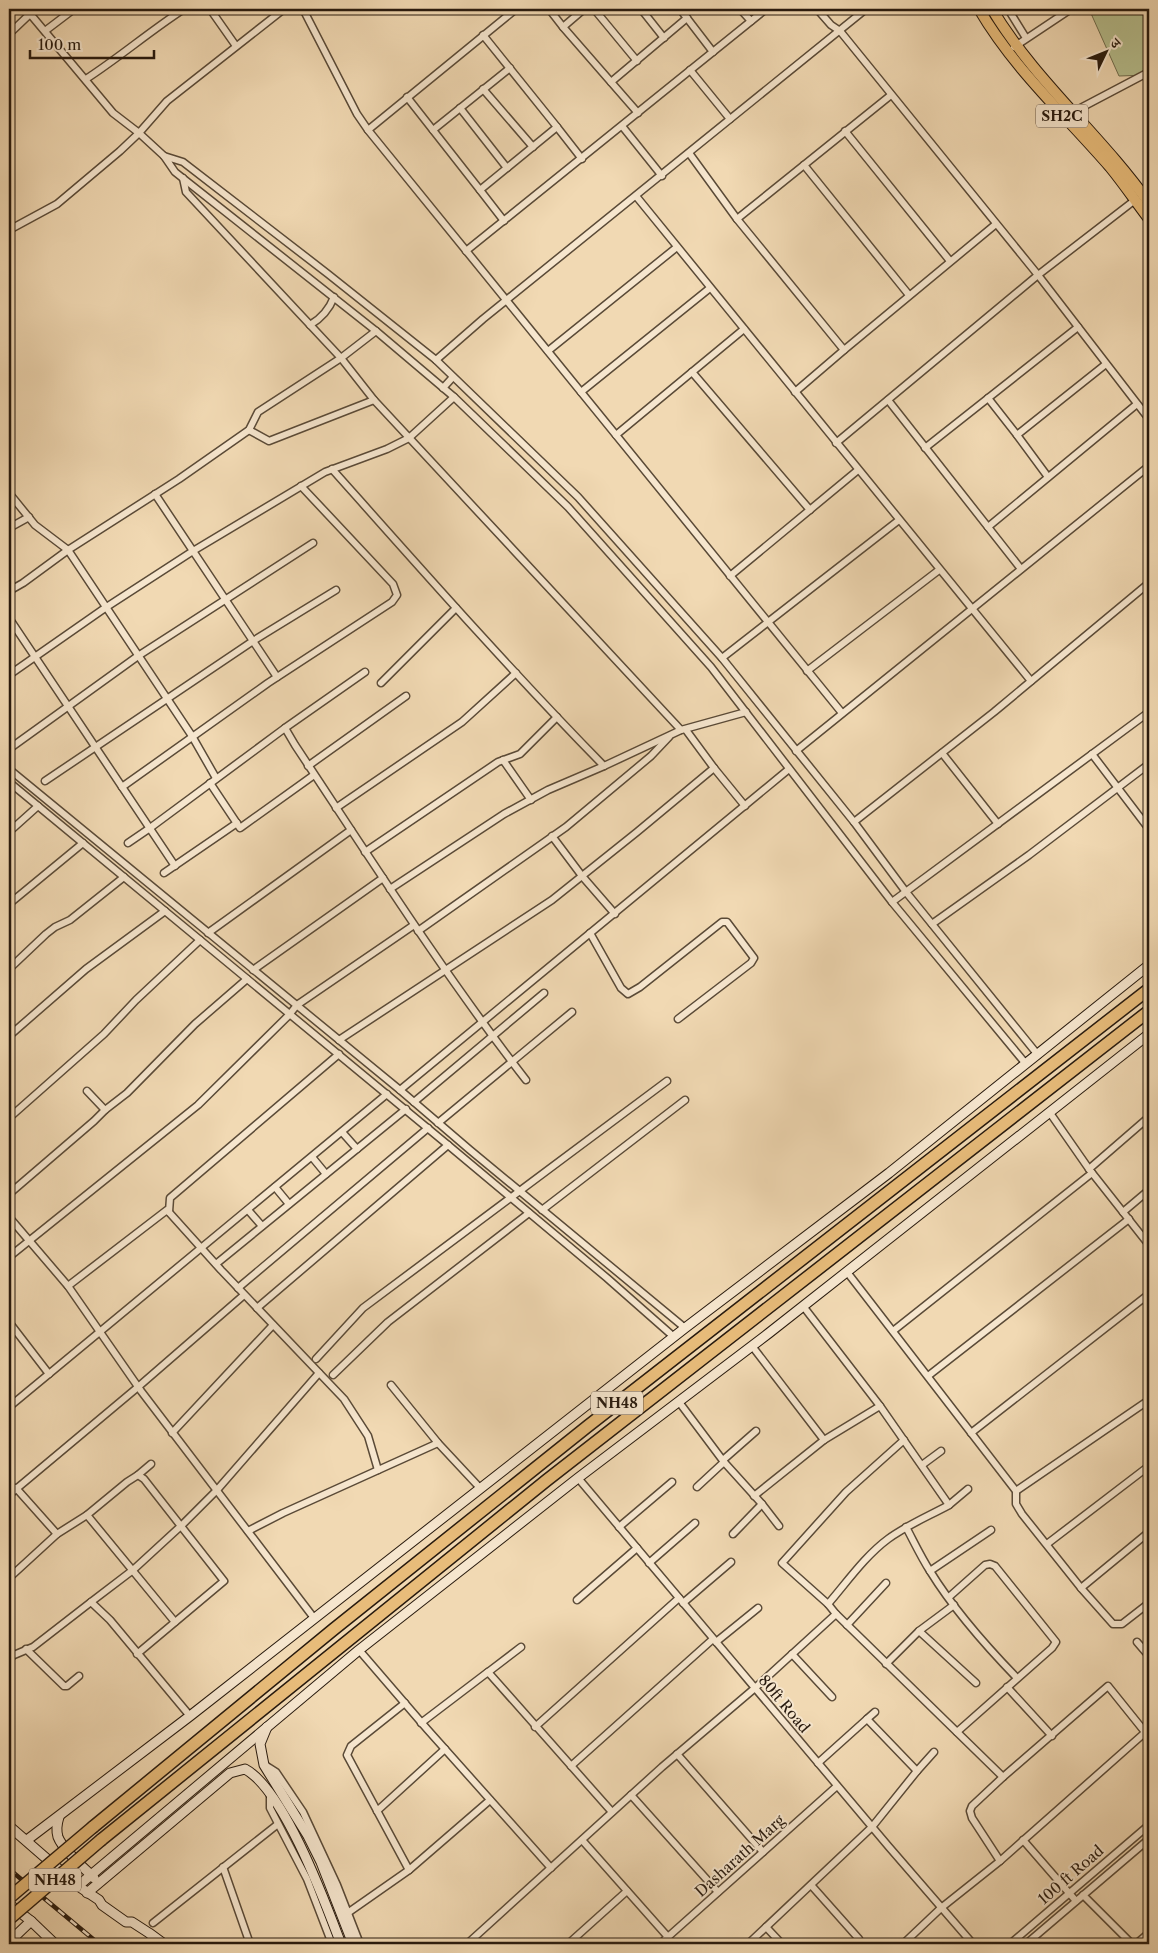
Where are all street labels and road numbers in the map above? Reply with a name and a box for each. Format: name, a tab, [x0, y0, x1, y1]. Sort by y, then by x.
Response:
road number: SH2C	[1036, 104, 1088, 128]
road number: NH48	[591, 1392, 643, 1415]
street label: 80ft Road	[755, 1671, 814, 1737]
street label: Dasharath Marg	[691, 1810, 788, 1901]
street label: 100 ft Road	[1034, 1841, 1107, 1908]
road number: NH48	[29, 1868, 81, 1892]

